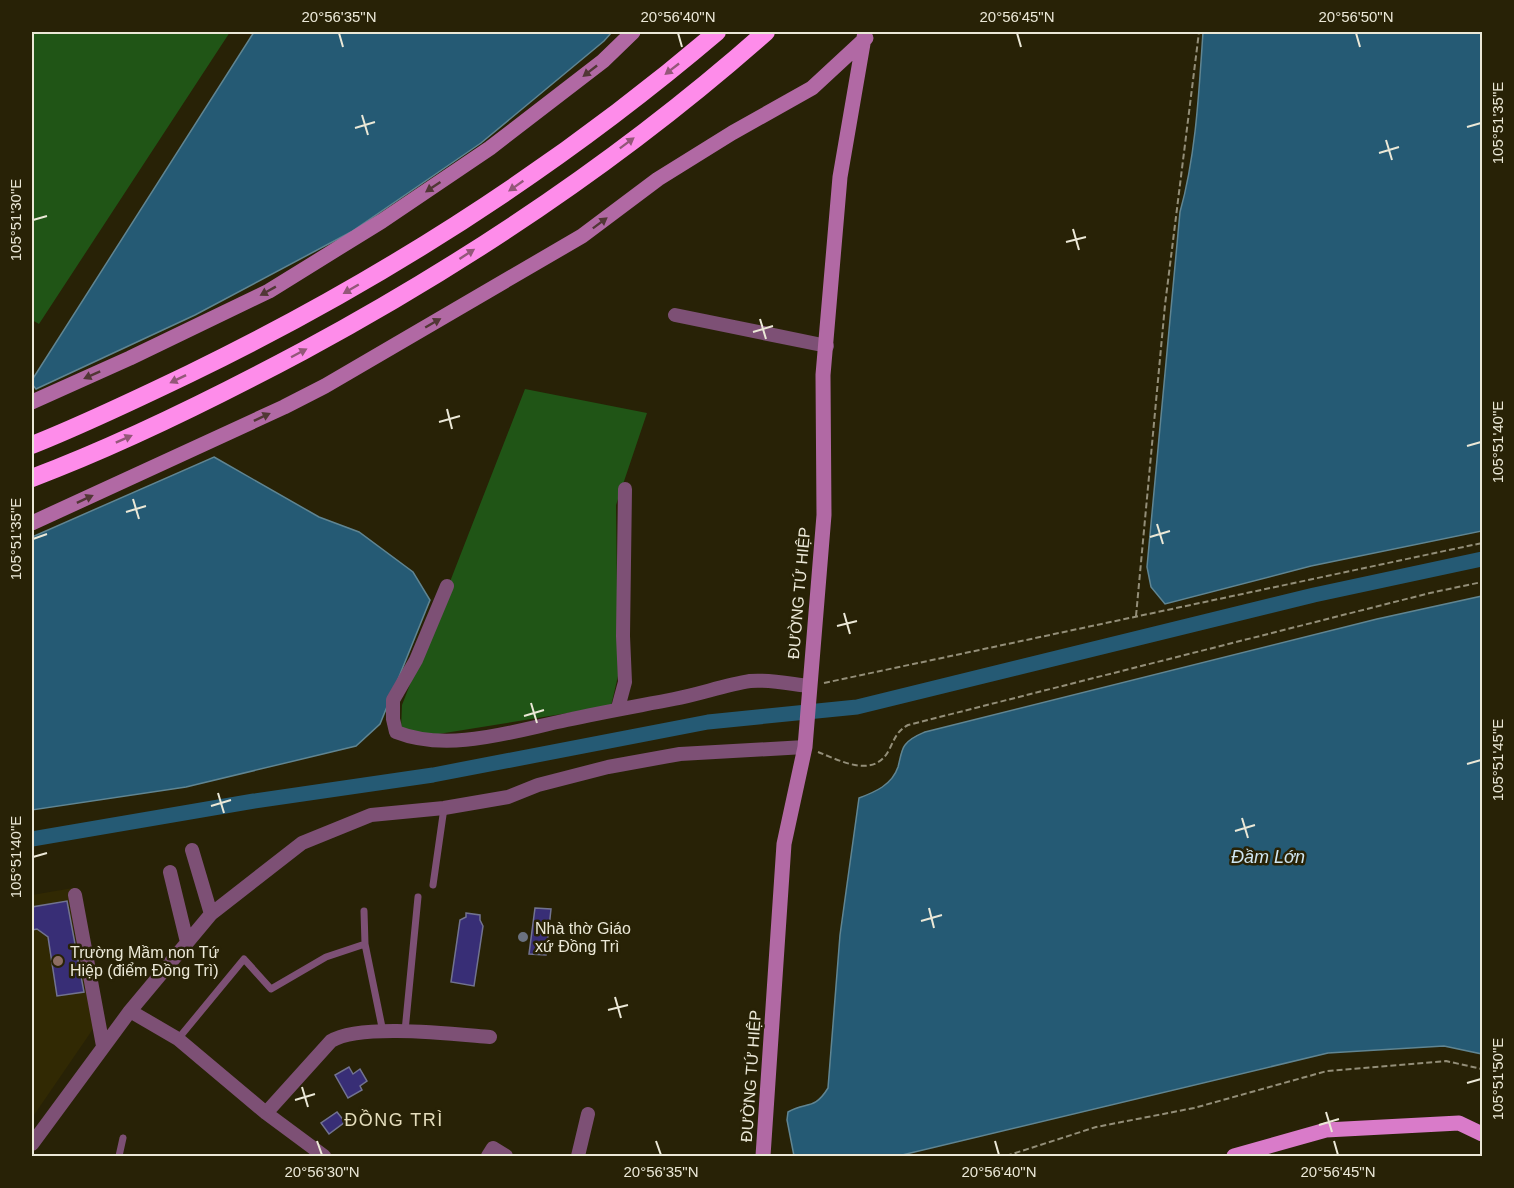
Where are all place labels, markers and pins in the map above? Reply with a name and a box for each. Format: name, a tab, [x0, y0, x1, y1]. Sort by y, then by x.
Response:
place label: Nhà thờ Giáo xứ Đồng Trì	[535, 920, 631, 955]
marker: Nhà thờ Giáo xứ Đồng Trì	[516, 930, 530, 944]
place label: Trường Mầm non Tứ Hiệp (điểm Đồng Trì)	[70, 944, 220, 979]
marker: Trường Mầm non Tứ Hiệp (điểm Đồng Trì)	[51, 954, 65, 968]

